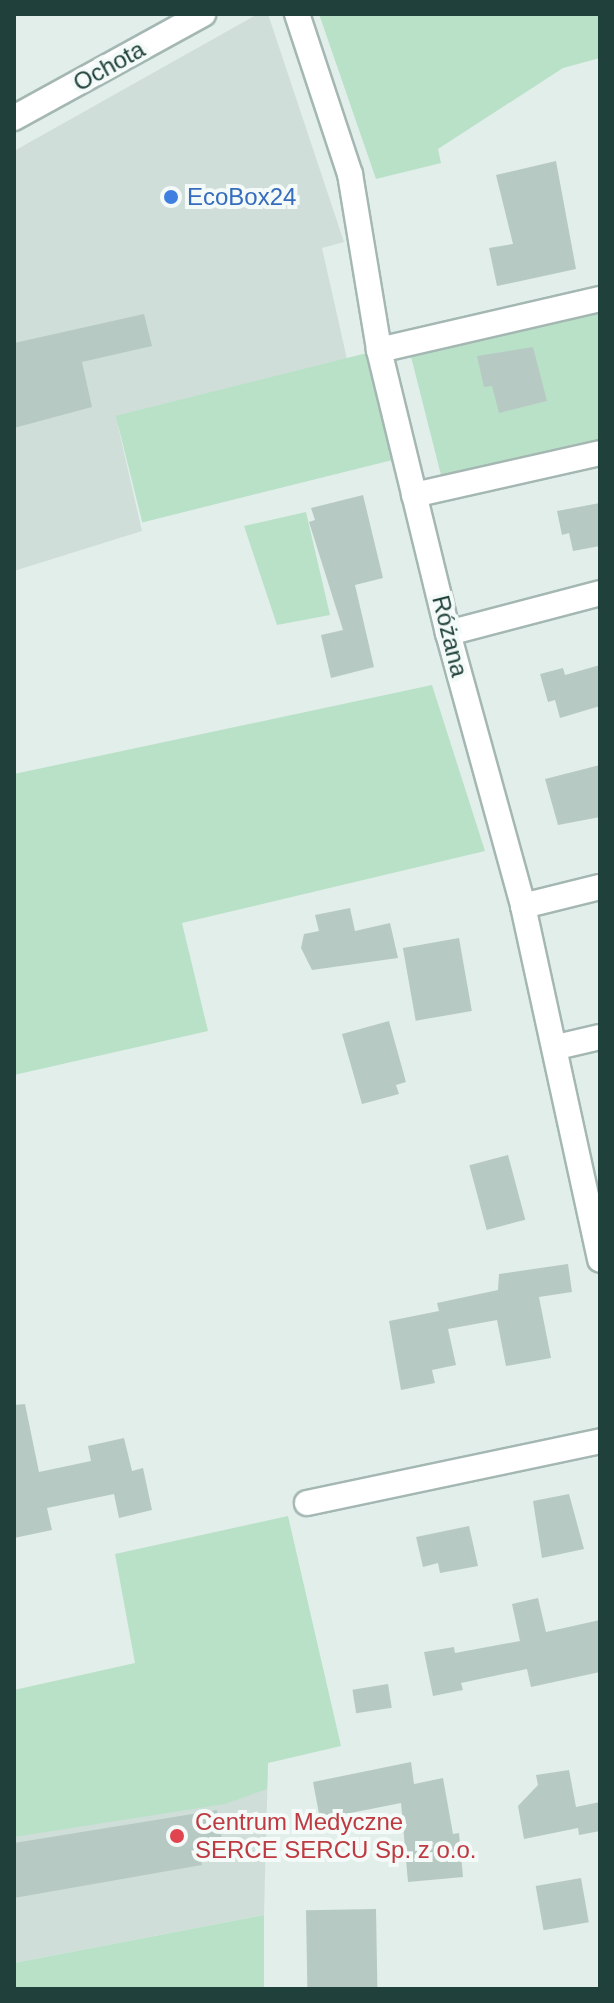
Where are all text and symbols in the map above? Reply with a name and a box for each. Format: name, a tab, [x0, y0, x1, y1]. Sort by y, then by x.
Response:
street label: Ochota	[68, 35, 150, 97]
place label: EcoBox24	[187, 183, 296, 211]
marker: EcoBox24	[162, 188, 180, 206]
street label: Różana	[426, 592, 474, 680]
place label: Centrum Medyczne SERCE SERCU Sp. z o.o.	[195, 1808, 476, 1864]
marker: Centrum Medyczne SERCE SERCU Sp. z o.o.	[166, 1825, 188, 1847]

